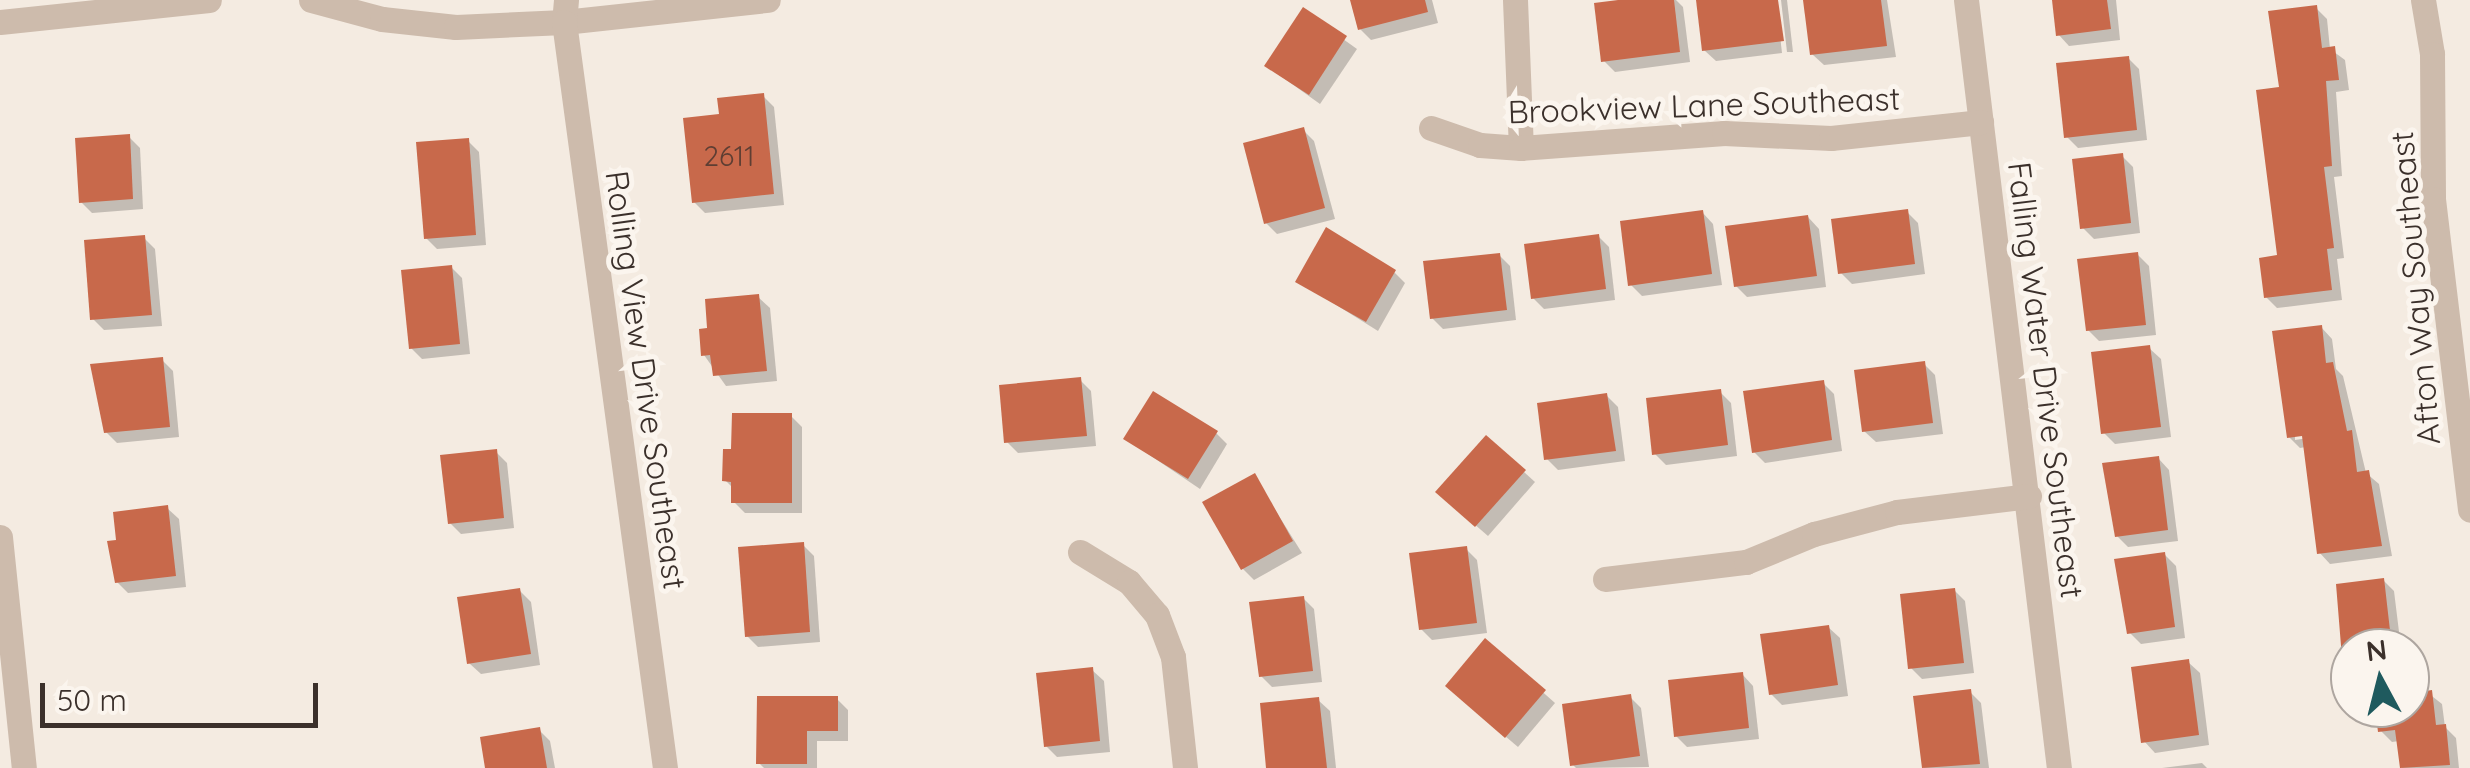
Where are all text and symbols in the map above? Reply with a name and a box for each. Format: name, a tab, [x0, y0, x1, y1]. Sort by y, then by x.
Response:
street label: Brookview Lane Southeast	[1507, 79, 1901, 131]
street label: Afton Way Southeast	[2382, 130, 2448, 446]
house number: 2611	[703, 139, 755, 173]
street label: Falling Water Drive Southeast	[2000, 160, 2092, 600]
street label: Rolling View Drive Southeast	[598, 168, 694, 592]
north arrow	[2330, 628, 2430, 728]
text: N	[2364, 631, 2389, 668]
scale bar	[45, 663, 322, 725]
text: 50 m	[57, 681, 127, 719]

